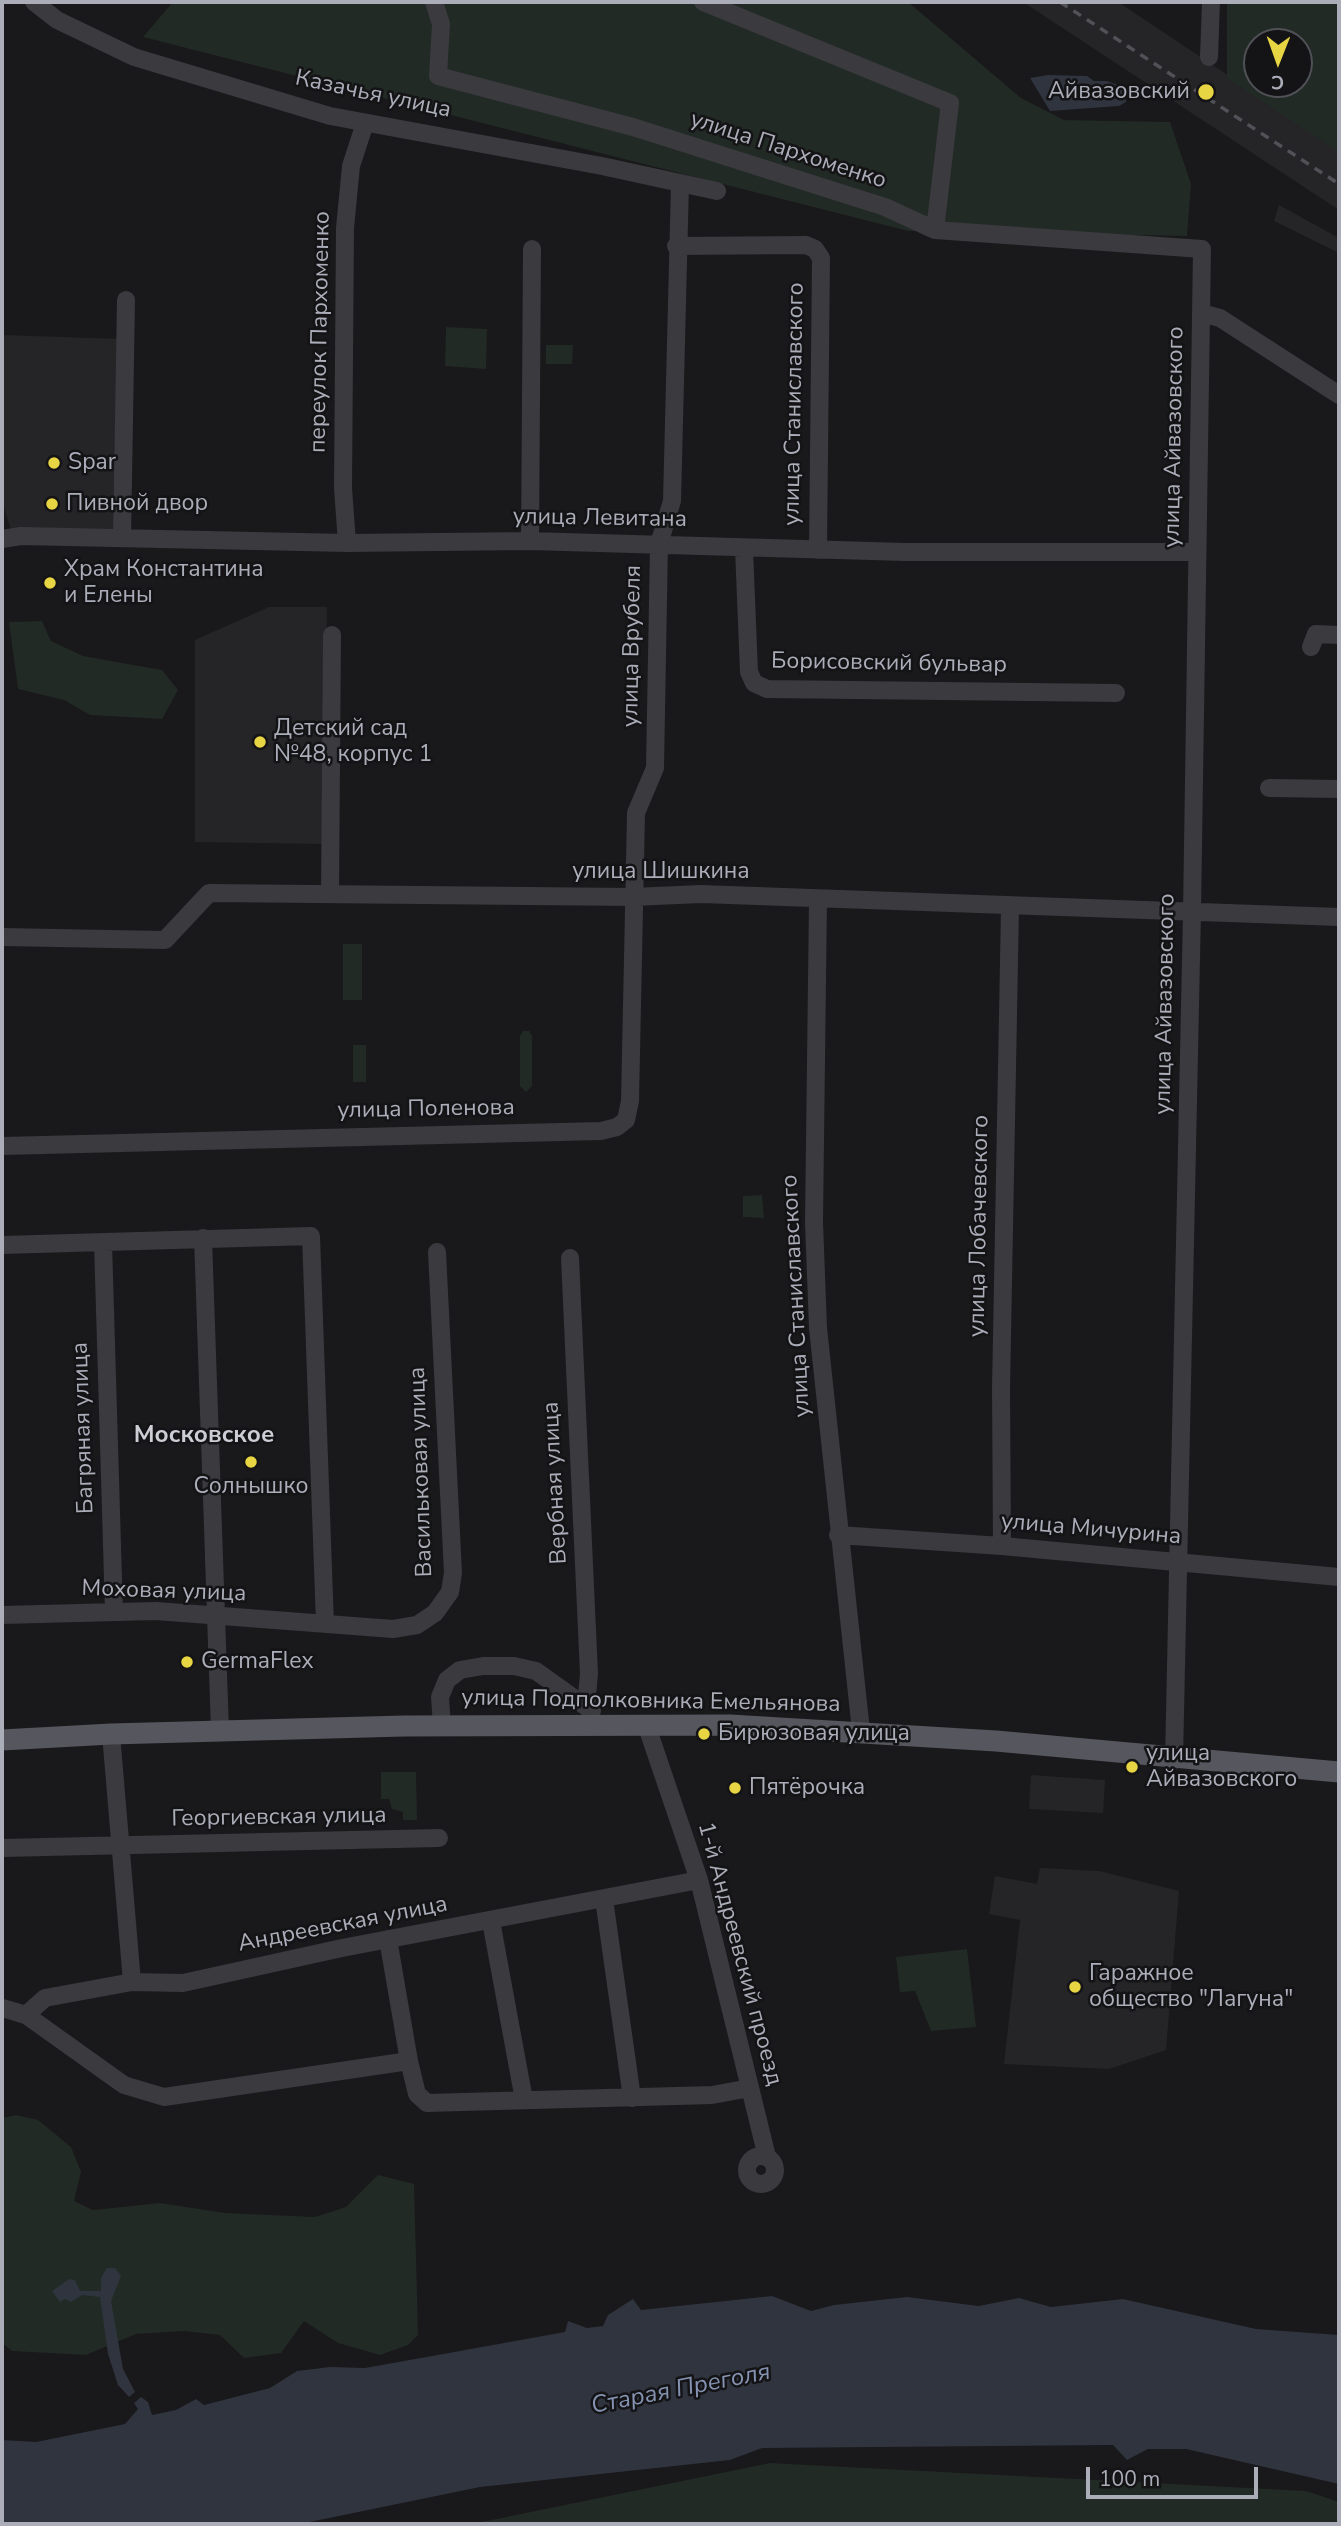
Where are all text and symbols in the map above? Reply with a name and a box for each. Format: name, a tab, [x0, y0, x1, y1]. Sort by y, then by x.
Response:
north arrow	[1243, 28, 1313, 98]
street label: Казачья улица	[293, 65, 453, 125]
text: С	[1271, 69, 1284, 95]
place label: Айвазовский	[1048, 78, 1190, 106]
marker: Айвазовский	[1196, 82, 1216, 102]
street label: улица Пархоменко	[686, 106, 890, 196]
street label: переулок Пархоменко	[305, 211, 337, 453]
street label: улица Станиславского	[779, 282, 811, 526]
street label: улица Айвазовского	[1159, 326, 1191, 548]
place label: Spar	[68, 449, 116, 477]
marker: Spar	[46, 455, 62, 471]
place label: Пивной двор	[66, 490, 208, 518]
marker: Пивной двор	[44, 496, 60, 512]
street label: улица Левитана	[513, 504, 687, 534]
place label: Храм Константина и Елены	[64, 556, 264, 610]
street label: улица Врубеля	[618, 565, 648, 727]
marker: Храм Константина и Елены	[42, 575, 58, 591]
street label: Борисовский бульвар	[771, 648, 1007, 680]
place label: Детский сад №48, корпус 1	[274, 715, 432, 769]
marker: Детский сад №48, корпус 1	[252, 734, 268, 750]
street label: улица Шишкина	[572, 858, 750, 886]
street label: улица Айвазовского	[1150, 893, 1182, 1115]
street label: улица Поленова	[337, 1095, 515, 1125]
street label: улица Лобачевского	[964, 1115, 996, 1337]
street label: улица Станиславского	[777, 1174, 817, 1418]
street label: Багряная улица	[67, 1342, 101, 1514]
street label: Васильковая улица	[405, 1366, 439, 1578]
street label: Вербная улица	[538, 1401, 574, 1565]
district label: Московское	[134, 1422, 274, 1450]
marker: Солнышко	[243, 1454, 259, 1470]
place label: Солнышко	[193, 1473, 309, 1501]
street label: улица Мичурина	[1000, 1508, 1182, 1552]
street label: Моховая улица	[81, 1575, 247, 1609]
place label: GermaFlex	[201, 1648, 314, 1676]
marker: GermaFlex	[179, 1654, 195, 1670]
street label: улица Подполковника Емельянова	[461, 1685, 841, 1719]
place label: Бирюзовая улица	[718, 1720, 910, 1748]
marker: Бирюзовая улица	[696, 1726, 712, 1742]
place label: улица Айвазовского	[1146, 1740, 1297, 1794]
marker: улица Айвазовского	[1124, 1759, 1140, 1775]
place label: Пятёрочка	[749, 1774, 865, 1802]
marker: Пятёрочка	[727, 1780, 743, 1796]
street label: Георгиевская улица	[171, 1802, 387, 1834]
street label: 1-й Андреевский проезд	[691, 1819, 787, 2089]
street label: Андреевская улица	[236, 1891, 450, 1959]
place label: Гаражное общество "Лагуна"	[1089, 1960, 1293, 2014]
marker: Гаражное общество "Лагуна"	[1067, 1979, 1083, 1995]
water label: Старая Преголя	[589, 2359, 773, 2421]
scale bar	[1089, 2452, 1260, 2496]
text: 100 m	[1099, 2465, 1160, 2493]

